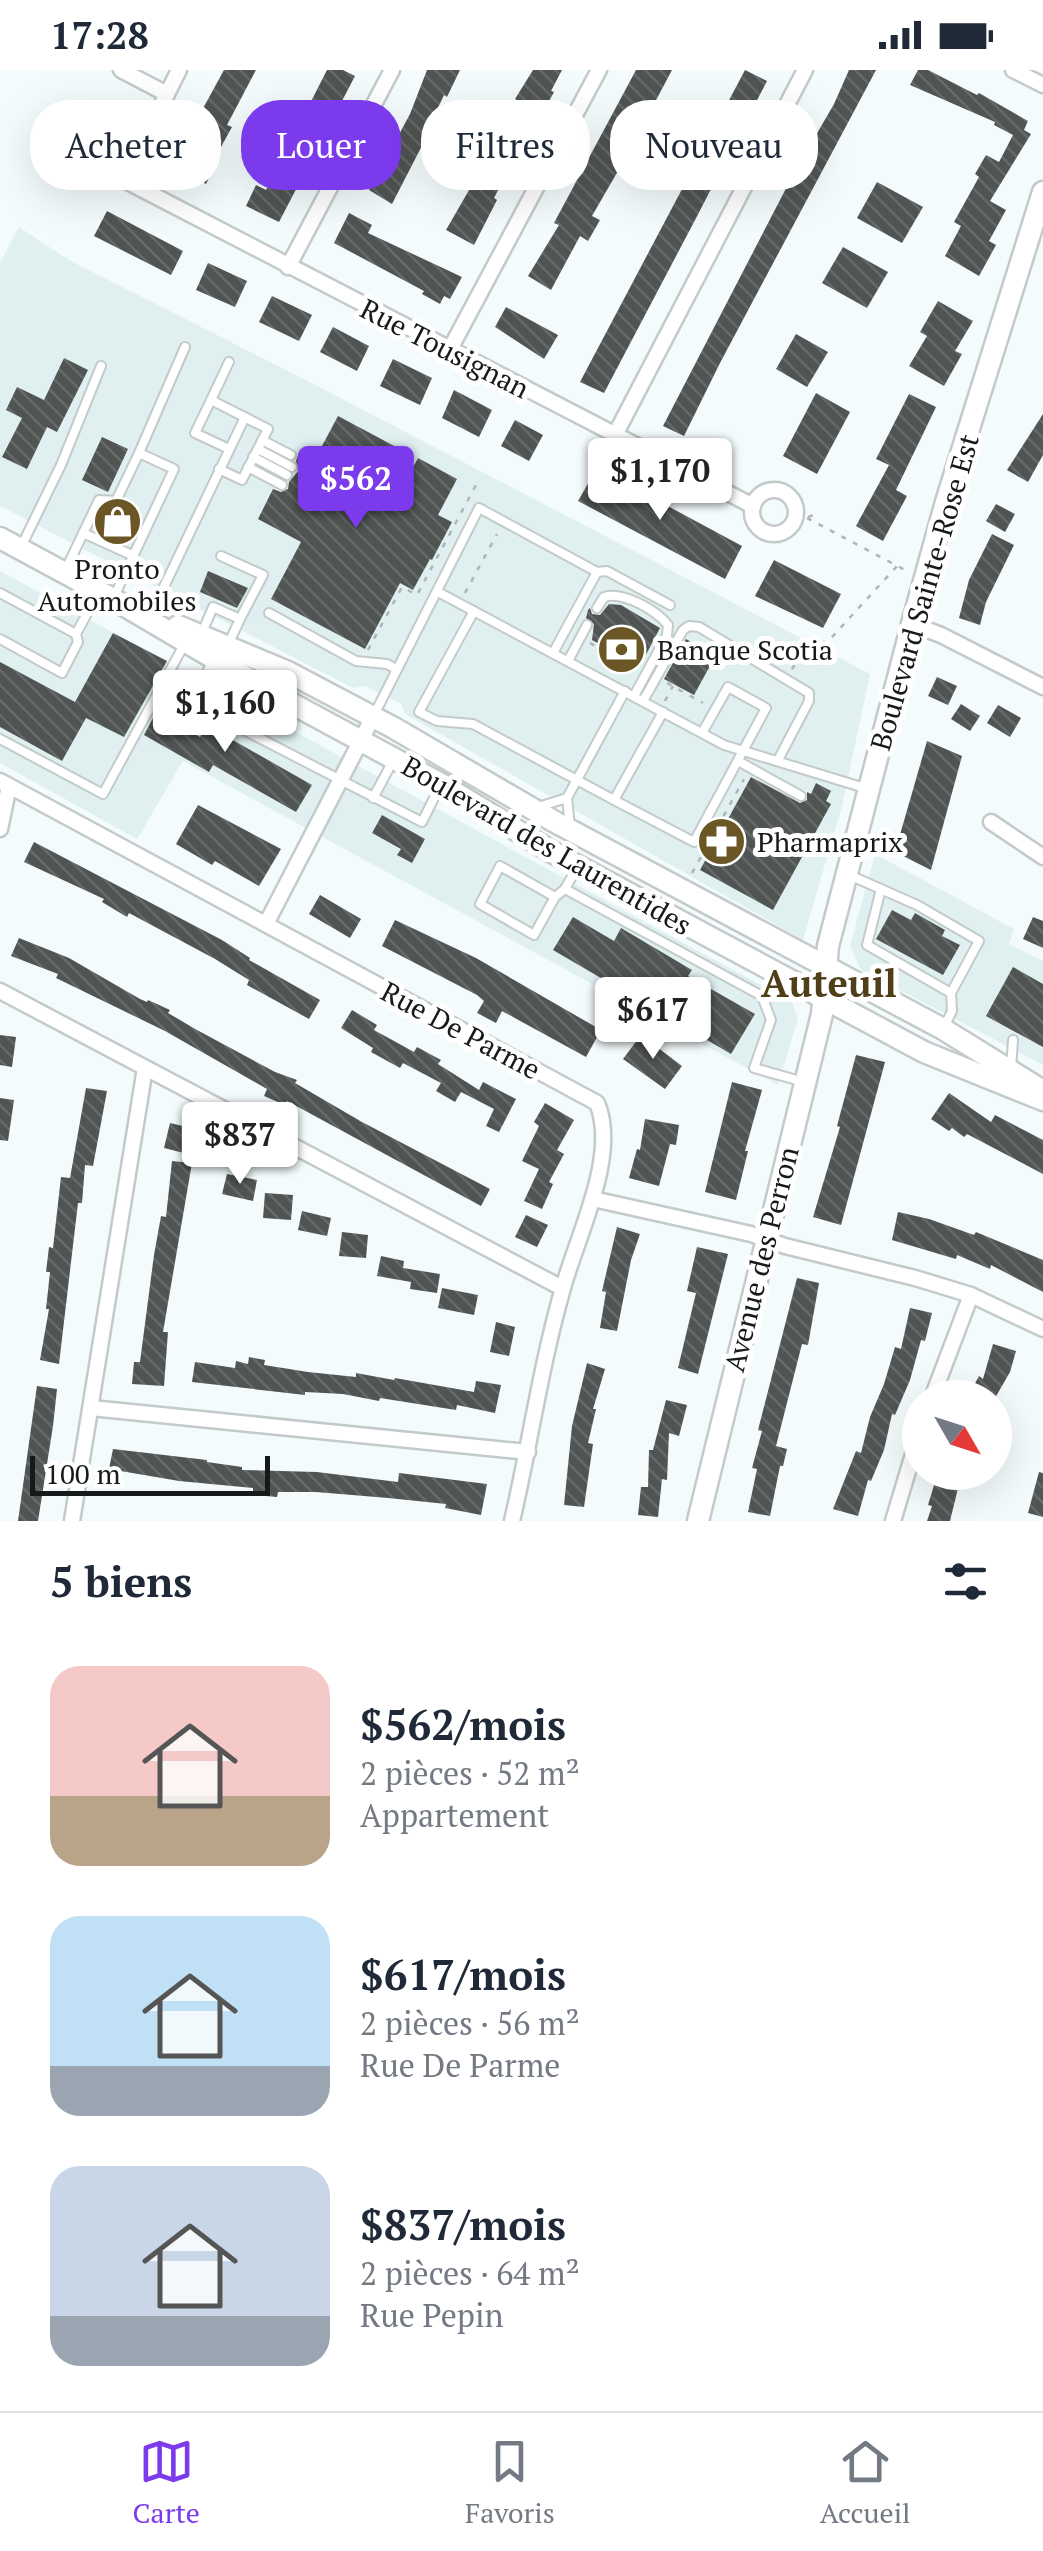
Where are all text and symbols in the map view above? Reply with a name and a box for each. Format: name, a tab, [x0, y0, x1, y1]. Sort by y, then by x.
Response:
text: 17:28	[50, 10, 149, 60]
chip: Acheter	[30, 100, 221, 190]
chip: Louer	[241, 100, 401, 190]
chip: Filtres	[421, 100, 590, 190]
chip: Nouveau	[610, 100, 818, 190]
street label: Rue Tousignan	[354, 290, 536, 407]
street label: Boulevard Sainte-Rose Est	[861, 429, 987, 754]
pin: $1,170	[579, 438, 741, 523]
pin: $562	[297, 446, 415, 531]
text: $1,170	[610, 449, 710, 491]
text: $562	[320, 457, 392, 499]
shop icon: Pronto Automobiles	[91, 495, 143, 547]
place label: Pronto Automobiles	[37, 550, 197, 619]
bank icon: Banque Scotia	[596, 623, 648, 675]
place label: Banque Scotia	[657, 631, 833, 668]
pin: $1,160	[144, 670, 306, 755]
text: $1,160	[175, 681, 275, 723]
street label: Boulevard des Laurentides	[396, 747, 698, 943]
pharmacy icon: Pharmaprix	[696, 815, 748, 867]
place label: Pharmaprix	[757, 823, 903, 860]
district label: Auteuil	[761, 958, 897, 1008]
street label: Rue De Parme	[375, 973, 547, 1087]
pin: $617	[594, 977, 712, 1062]
text: $617	[617, 988, 689, 1030]
pin: $837	[181, 1102, 299, 1187]
text: $837	[204, 1113, 276, 1155]
street label: Avenue des Perron	[715, 1142, 807, 1375]
north arrow	[902, 1380, 1012, 1490]
map controls	[902, 1380, 1012, 1490]
scale bar	[30, 1451, 270, 1496]
text: 100 m	[45, 1455, 121, 1492]
text: 5 biens	[50, 1553, 192, 1609]
icon: filters	[938, 1554, 993, 1609]
text: $562/mois	[360, 1696, 566, 1752]
icon: home	[130, 1706, 250, 1826]
text: 2 pièces · 52 m²	[360, 1752, 580, 1794]
text: Appartement	[360, 1794, 549, 1836]
text: $617/mois	[360, 1946, 566, 2002]
icon: home	[130, 1956, 250, 2076]
text: 2 pièces · 56 m²	[360, 2002, 580, 2044]
text: Rue De Parme	[360, 2044, 560, 2086]
text: $837/mois	[360, 2196, 566, 2252]
icon: home	[130, 2206, 250, 2326]
text: 2 pièces · 64 m²	[360, 2252, 580, 2294]
text: Rue Pepin	[360, 2294, 504, 2336]
tab: Carte	[133, 2434, 200, 2531]
tab: Favoris	[465, 2434, 555, 2531]
tab: Accueil	[820, 2434, 911, 2531]

